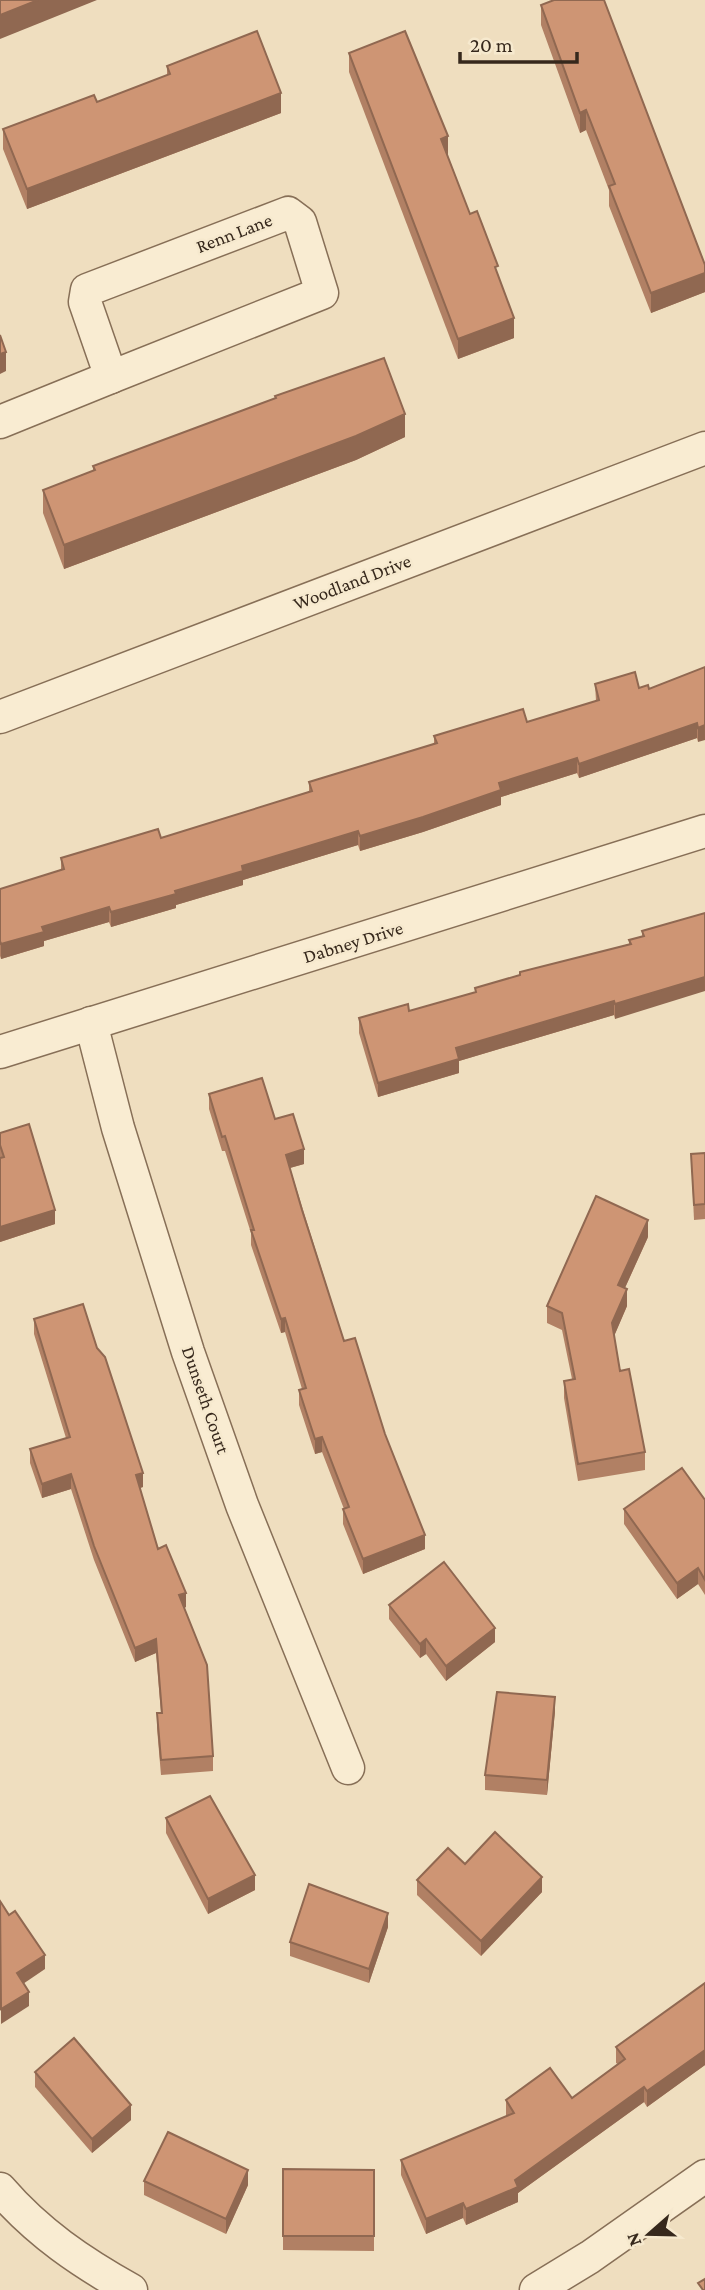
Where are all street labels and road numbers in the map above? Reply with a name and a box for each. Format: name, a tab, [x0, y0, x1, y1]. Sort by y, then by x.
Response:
street label: Renn Lane	[193, 209, 275, 257]
street label: Woodland Drive	[290, 550, 414, 614]
street label: Dabney Drive	[301, 917, 405, 967]
street label: Dunseth Court	[178, 1343, 234, 1457]

